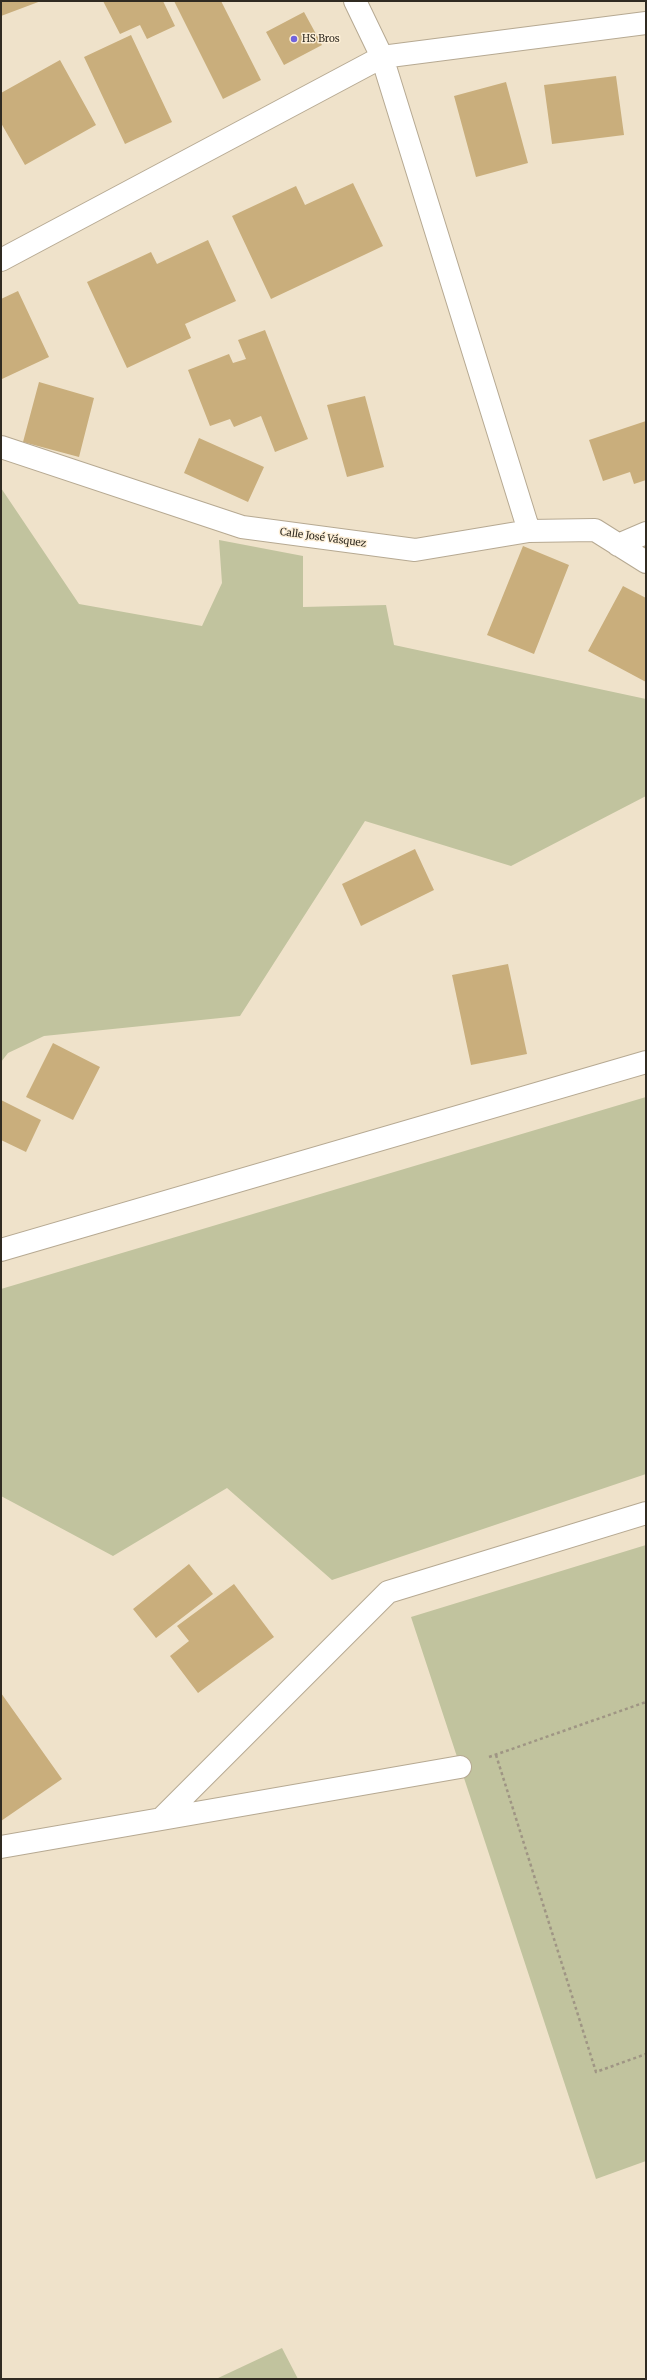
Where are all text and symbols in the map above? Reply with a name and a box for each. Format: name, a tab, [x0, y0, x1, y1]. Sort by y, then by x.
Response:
place label: HS Bros	[302, 33, 340, 45]
marker: HS Bros	[289, 34, 299, 44]
street label: Calle José Vásquez	[279, 526, 367, 550]

